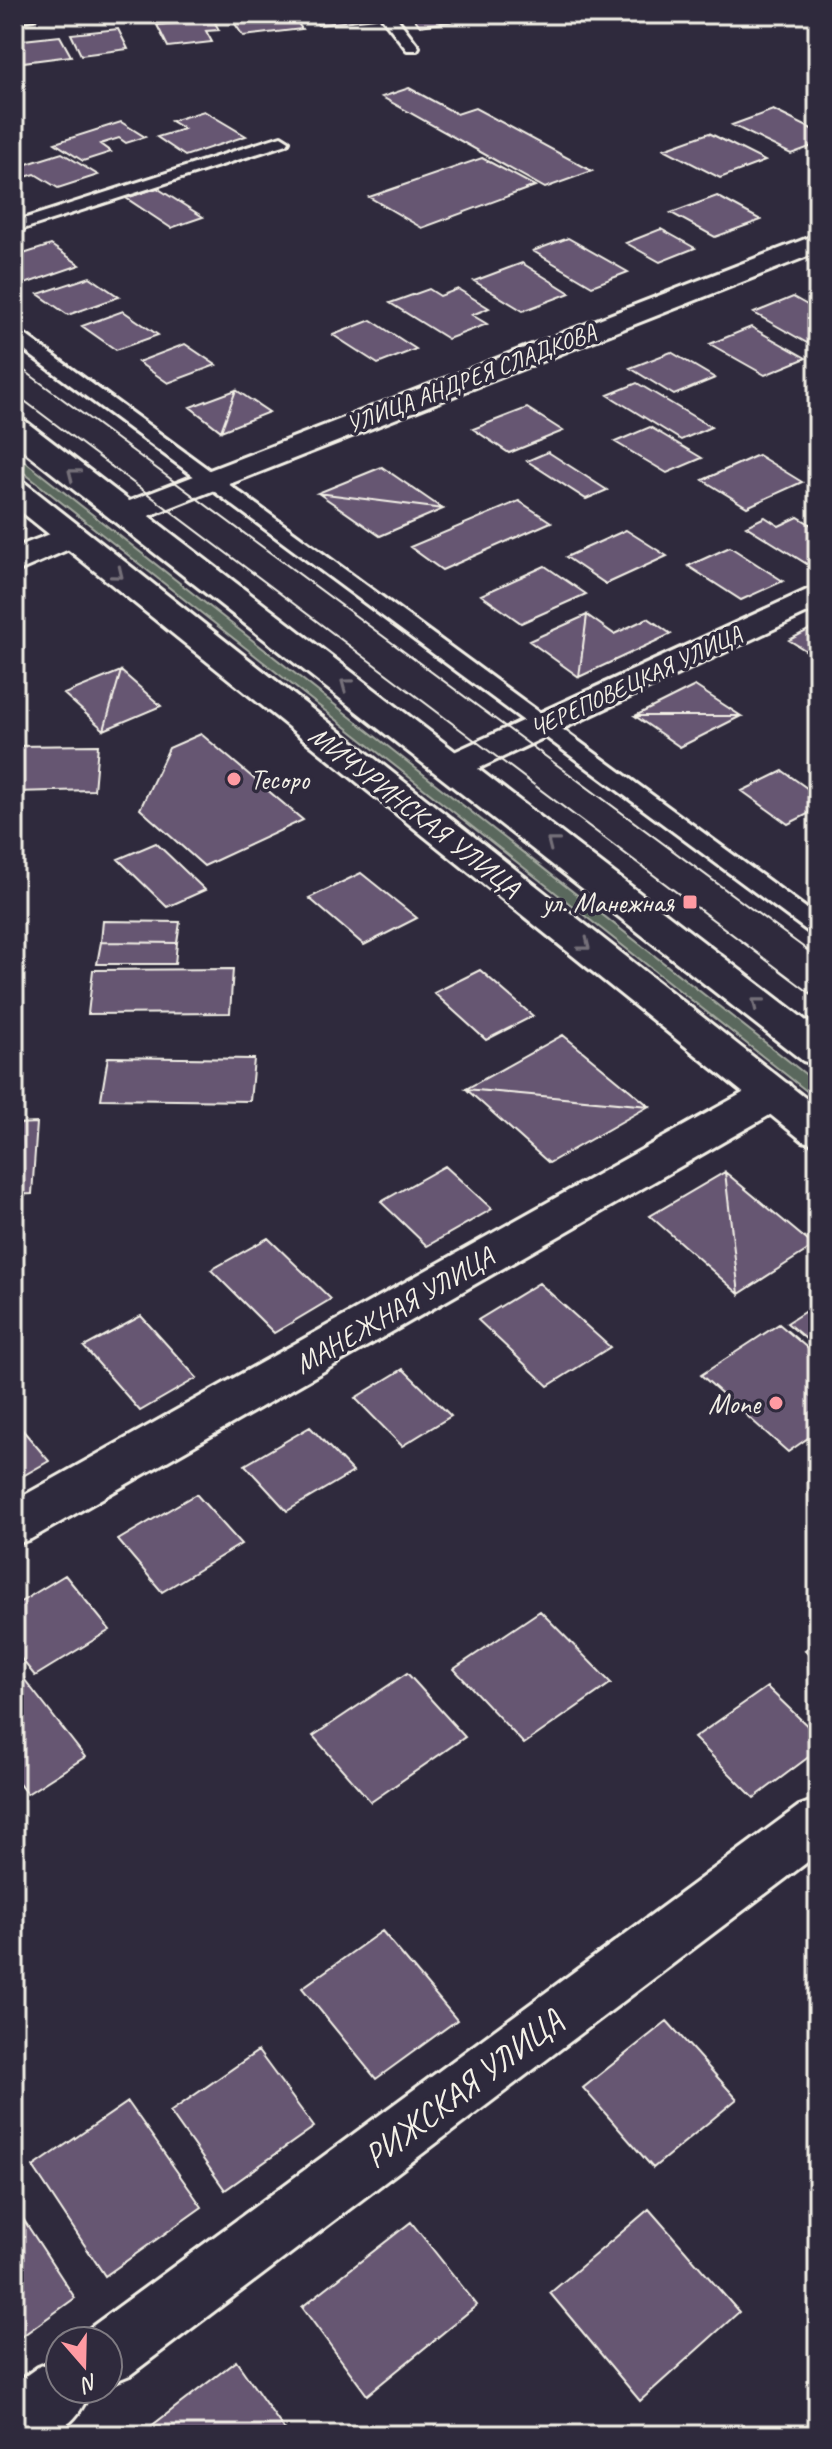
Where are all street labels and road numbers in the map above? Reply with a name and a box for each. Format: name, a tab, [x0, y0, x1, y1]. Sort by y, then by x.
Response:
street label: УЛИЦА АНДРЕЯ СЛАДКОВА	[342, 316, 601, 439]
street label: ЧЕРЕПОВЕЦКАЯ УЛИЦА	[526, 618, 747, 743]
street label: МИЧУРИНСКАЯ УЛИЦА	[302, 717, 529, 905]
street label: МАНЕЖНАЯ УЛИЦА	[288, 1238, 501, 1381]
street label: РИЖСКАЯ УЛИЦА	[355, 1999, 572, 2177]

